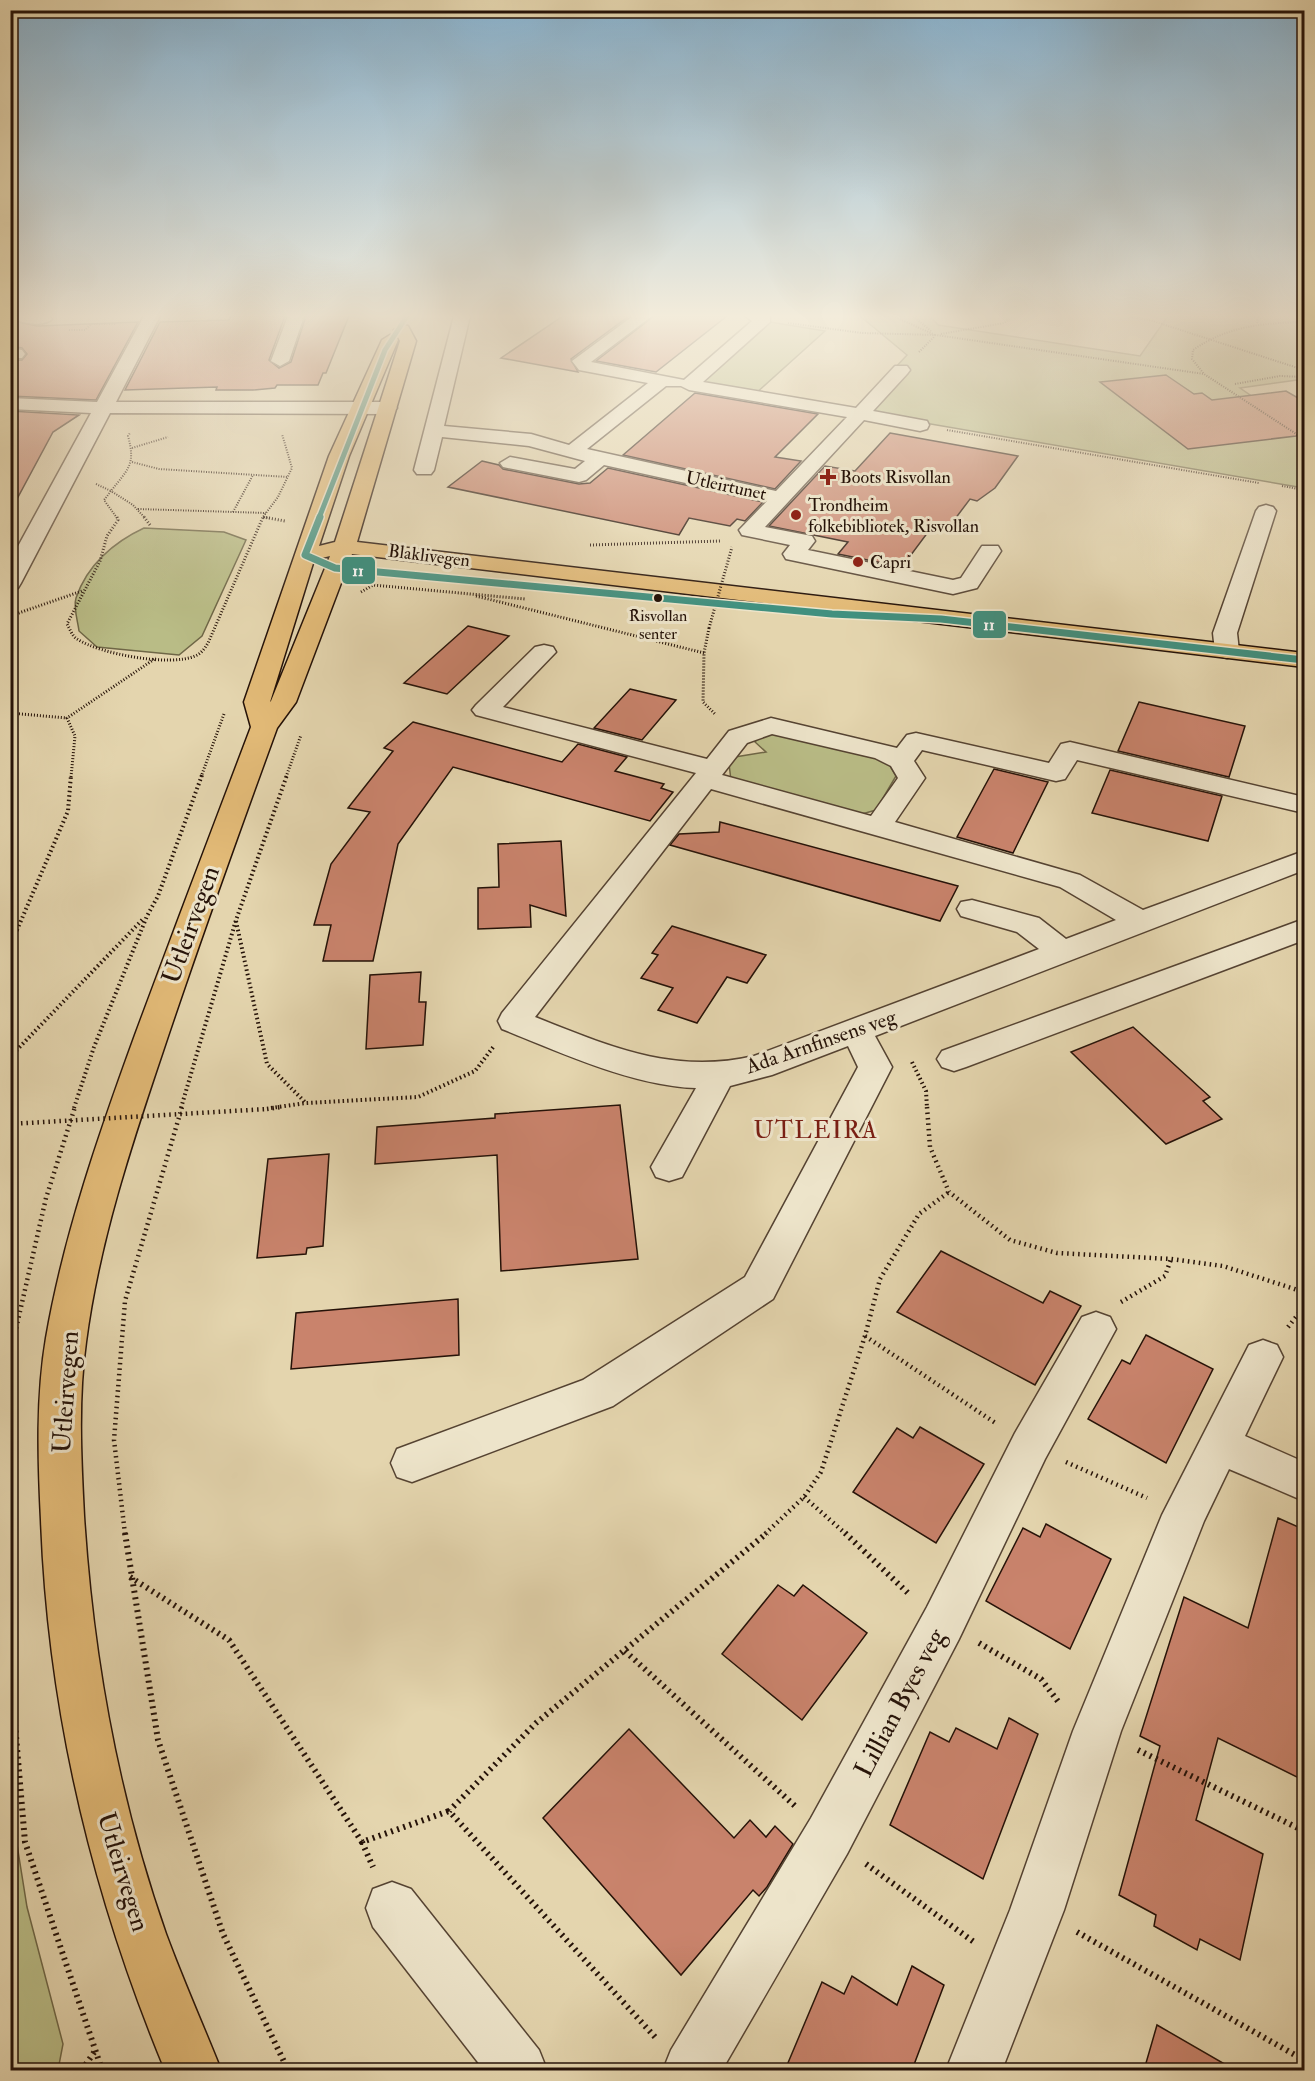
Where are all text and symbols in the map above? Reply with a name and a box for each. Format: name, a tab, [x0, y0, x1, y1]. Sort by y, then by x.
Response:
street label: Utleirtunet	[684, 466, 769, 506]
place label: Boots Risvollan	[840, 466, 951, 489]
marker: Boots Risvollan	[821, 470, 835, 484]
place label: Trondheim folkebibliotek, Risvollan	[808, 494, 979, 538]
marker: Trondheim folkebibliotek, Risvollan	[789, 508, 803, 522]
street label: Blaklivegen	[387, 540, 471, 572]
place label: Capri	[870, 551, 911, 574]
marker: Capri	[851, 555, 865, 569]
line badge: 11	[341, 556, 376, 585]
text: 11	[352, 561, 364, 581]
marker: Risvollan senter	[652, 592, 664, 604]
place label: Risvollan senter	[629, 606, 687, 644]
line badge: 11	[972, 610, 1007, 639]
text: 11	[983, 615, 995, 635]
street label: Utleirvegen	[155, 862, 227, 988]
street label: Ada Arnfinsens veg	[741, 1003, 900, 1081]
district label: UTLEIRA	[753, 1115, 879, 1146]
street label: Utleirvegen	[46, 1330, 86, 1454]
street label: Lillian Byes veg	[847, 1622, 953, 1783]
street label: Utleirvegen	[90, 1809, 156, 1935]

